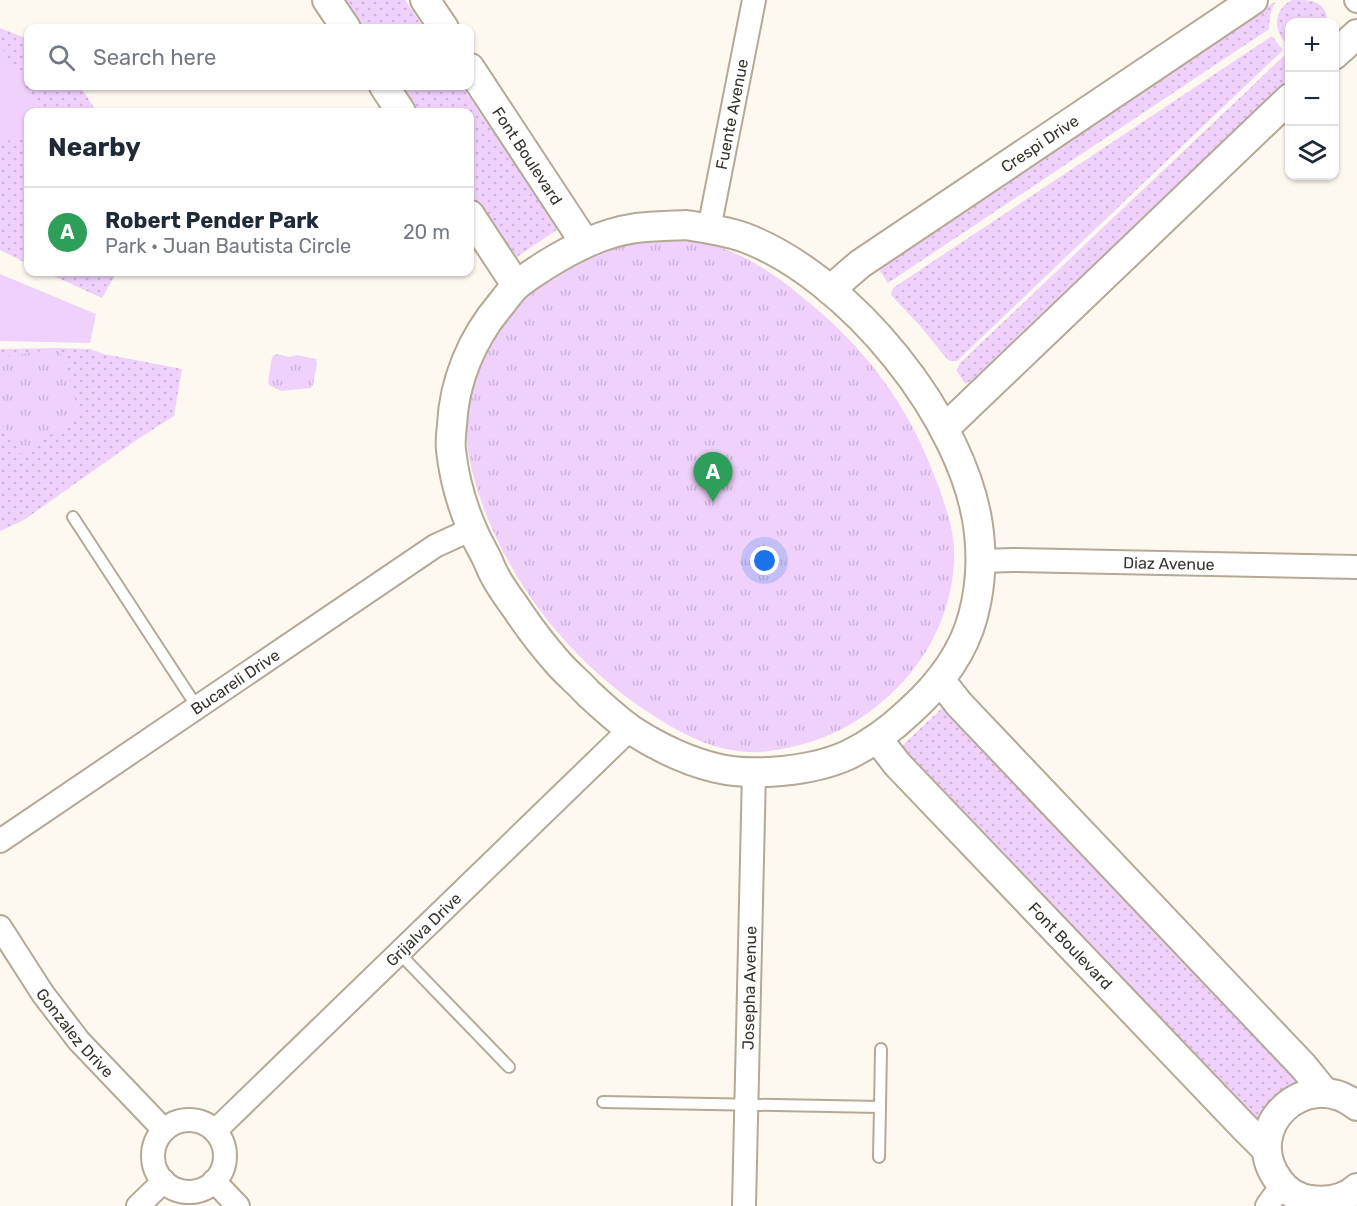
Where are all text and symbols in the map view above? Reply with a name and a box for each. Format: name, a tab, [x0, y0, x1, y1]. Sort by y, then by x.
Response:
map controls	[1285, 18, 1339, 180]
button: +	[1285, 18, 1339, 72]
search box	[24, 24, 474, 90]
icon: search	[45, 41, 78, 74]
text: Search here	[93, 44, 216, 71]
street label: Fuente Avenue	[711, 57, 752, 171]
button: −	[1285, 72, 1339, 126]
street label: Font Boulevard	[489, 103, 567, 208]
street label: Crespi Drive	[997, 110, 1082, 176]
button: layers	[1285, 126, 1339, 180]
text: Nearby	[48, 132, 141, 163]
text: Robert Pender Park	[105, 207, 319, 234]
text: A	[60, 220, 75, 244]
text: 20 m	[403, 220, 450, 244]
text: Park · Juan Bautista Circle	[105, 234, 351, 258]
pin: A	[694, 452, 732, 502]
your location	[750, 546, 779, 575]
street label: Diaz Avenue	[1123, 553, 1215, 574]
street label: Bucareli Drive	[187, 645, 283, 718]
street label: Grijalva Drive	[382, 888, 465, 970]
street label: Font Boulevard	[1025, 898, 1117, 993]
street label: Josepha Avenue	[738, 926, 760, 1050]
street label: Gonzalez Drive	[33, 984, 118, 1081]

